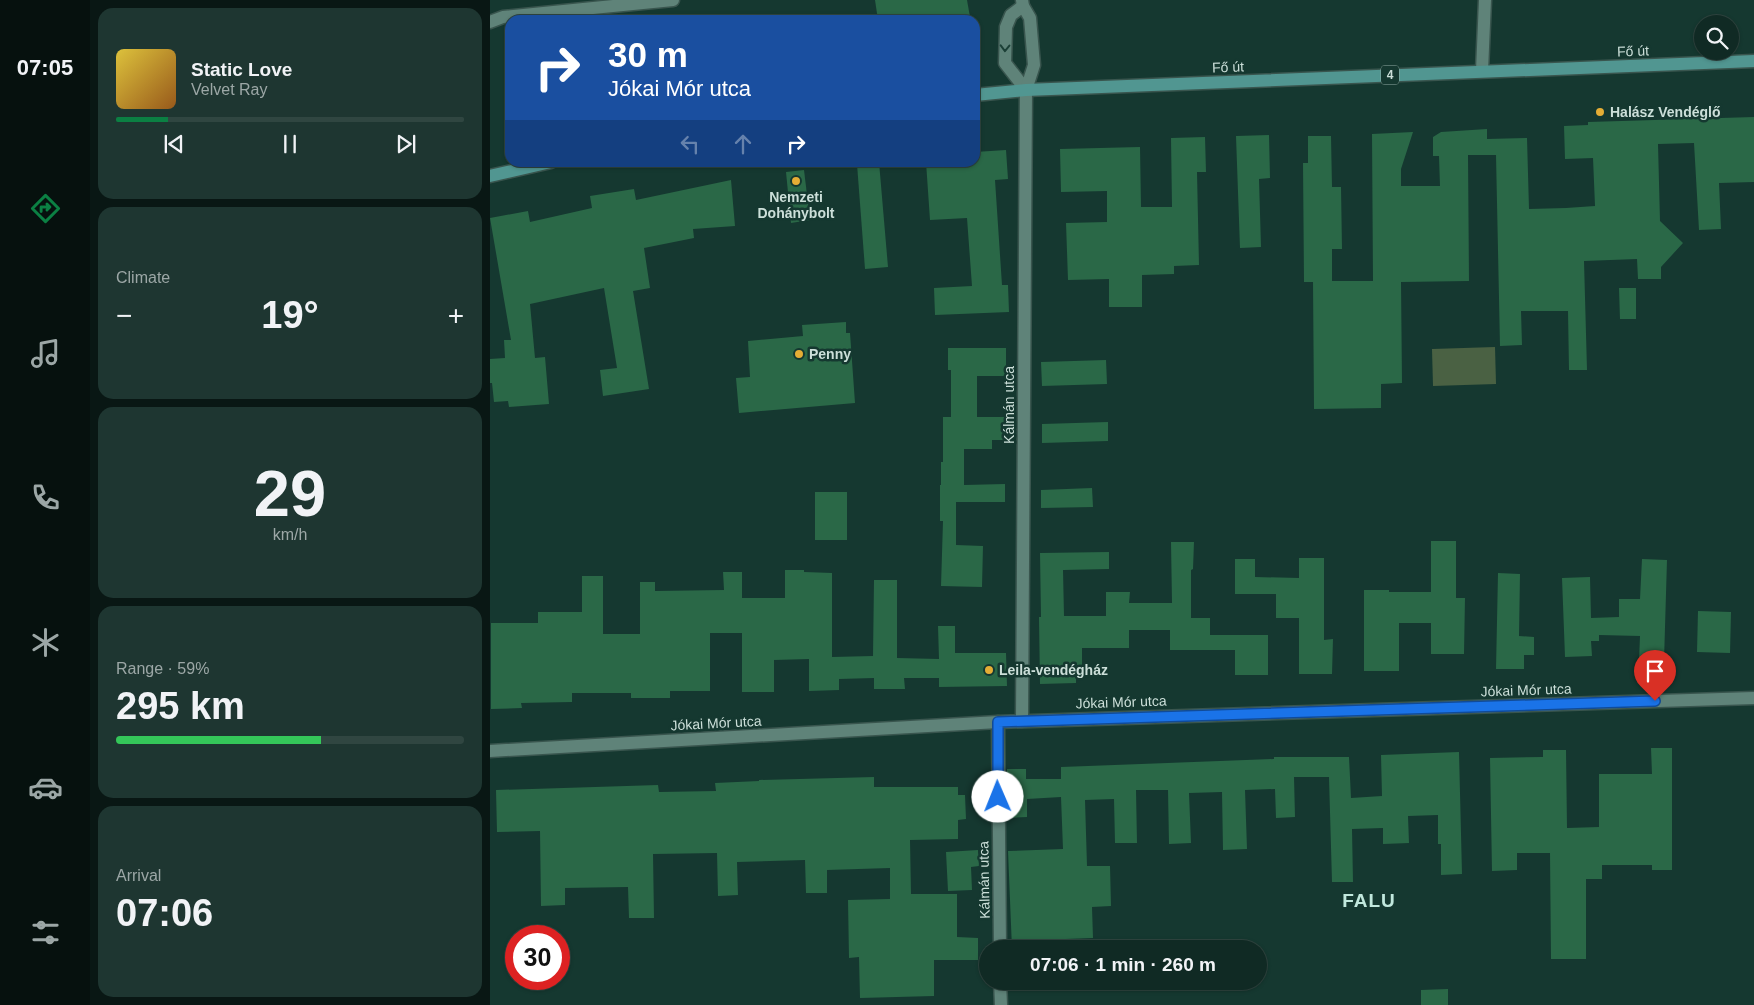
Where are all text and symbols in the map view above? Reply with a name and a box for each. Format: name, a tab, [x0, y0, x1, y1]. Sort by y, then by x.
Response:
map controls	[1694, 15, 1739, 60]
button: search	[1694, 15, 1739, 60]
icon: right	[525, 35, 590, 100]
text: 30 m	[608, 35, 688, 74]
street label: Fő út	[1617, 42, 1649, 60]
one-way arrow	[1000, 44, 1011, 52]
text: 07:05	[17, 55, 73, 80]
street label: Fő út	[1212, 58, 1244, 76]
text: Static Love	[191, 59, 292, 80]
road number: 4	[1381, 66, 1399, 84]
text: Jókai Mór utca	[608, 76, 751, 101]
text: Velvet Ray	[191, 81, 267, 98]
place label: Halász Vendéglő	[1610, 104, 1720, 120]
marker: Halász Vendéglő	[1594, 106, 1606, 118]
icon: previous	[160, 130, 188, 158]
icon: pause	[276, 130, 304, 158]
icon: next	[392, 130, 420, 158]
icon: left	[676, 130, 704, 158]
icon: ahead	[729, 130, 757, 158]
icon: right	[782, 130, 810, 158]
marker: Nemzeti Dohánybolt	[790, 175, 802, 187]
place label: Nemzeti Dohánybolt	[758, 189, 835, 221]
icon: directions	[28, 191, 63, 226]
text: Climate	[116, 269, 170, 286]
text: 19°	[261, 294, 319, 336]
text: −	[116, 300, 132, 331]
text: +	[448, 300, 464, 331]
icon: music	[28, 336, 63, 371]
place label: Penny	[809, 346, 851, 362]
marker: Penny	[793, 348, 805, 360]
street label: Kálmán utca	[1001, 366, 1017, 444]
text: 29	[254, 457, 326, 530]
icon: phone	[28, 480, 63, 515]
text: km/h	[273, 526, 307, 543]
icon: climate	[28, 625, 63, 660]
pin	[1634, 650, 1676, 701]
icon: arrive	[1641, 657, 1669, 685]
text: Range · 59%	[116, 660, 209, 677]
place label: Leila-vendégház	[999, 662, 1108, 678]
marker: Leila-vendégház	[983, 664, 995, 676]
street label: Jókai Mór utca	[1480, 680, 1572, 700]
text: 295 km	[116, 685, 245, 727]
street label: Jókai Mór utca	[1075, 692, 1167, 712]
street label: Jókai Mór utca	[670, 713, 762, 733]
icon: car	[28, 770, 63, 805]
position arrow	[971, 770, 1023, 822]
street label: Kálmán utca	[975, 841, 993, 919]
text: Arrival	[116, 867, 161, 884]
district label: FALU	[1342, 890, 1396, 911]
text: 07:06	[116, 892, 213, 934]
icon: filters	[28, 915, 63, 950]
speed limit sign: 30	[505, 925, 570, 990]
text: 07:06 · 1 min · 260 m	[1030, 954, 1216, 975]

